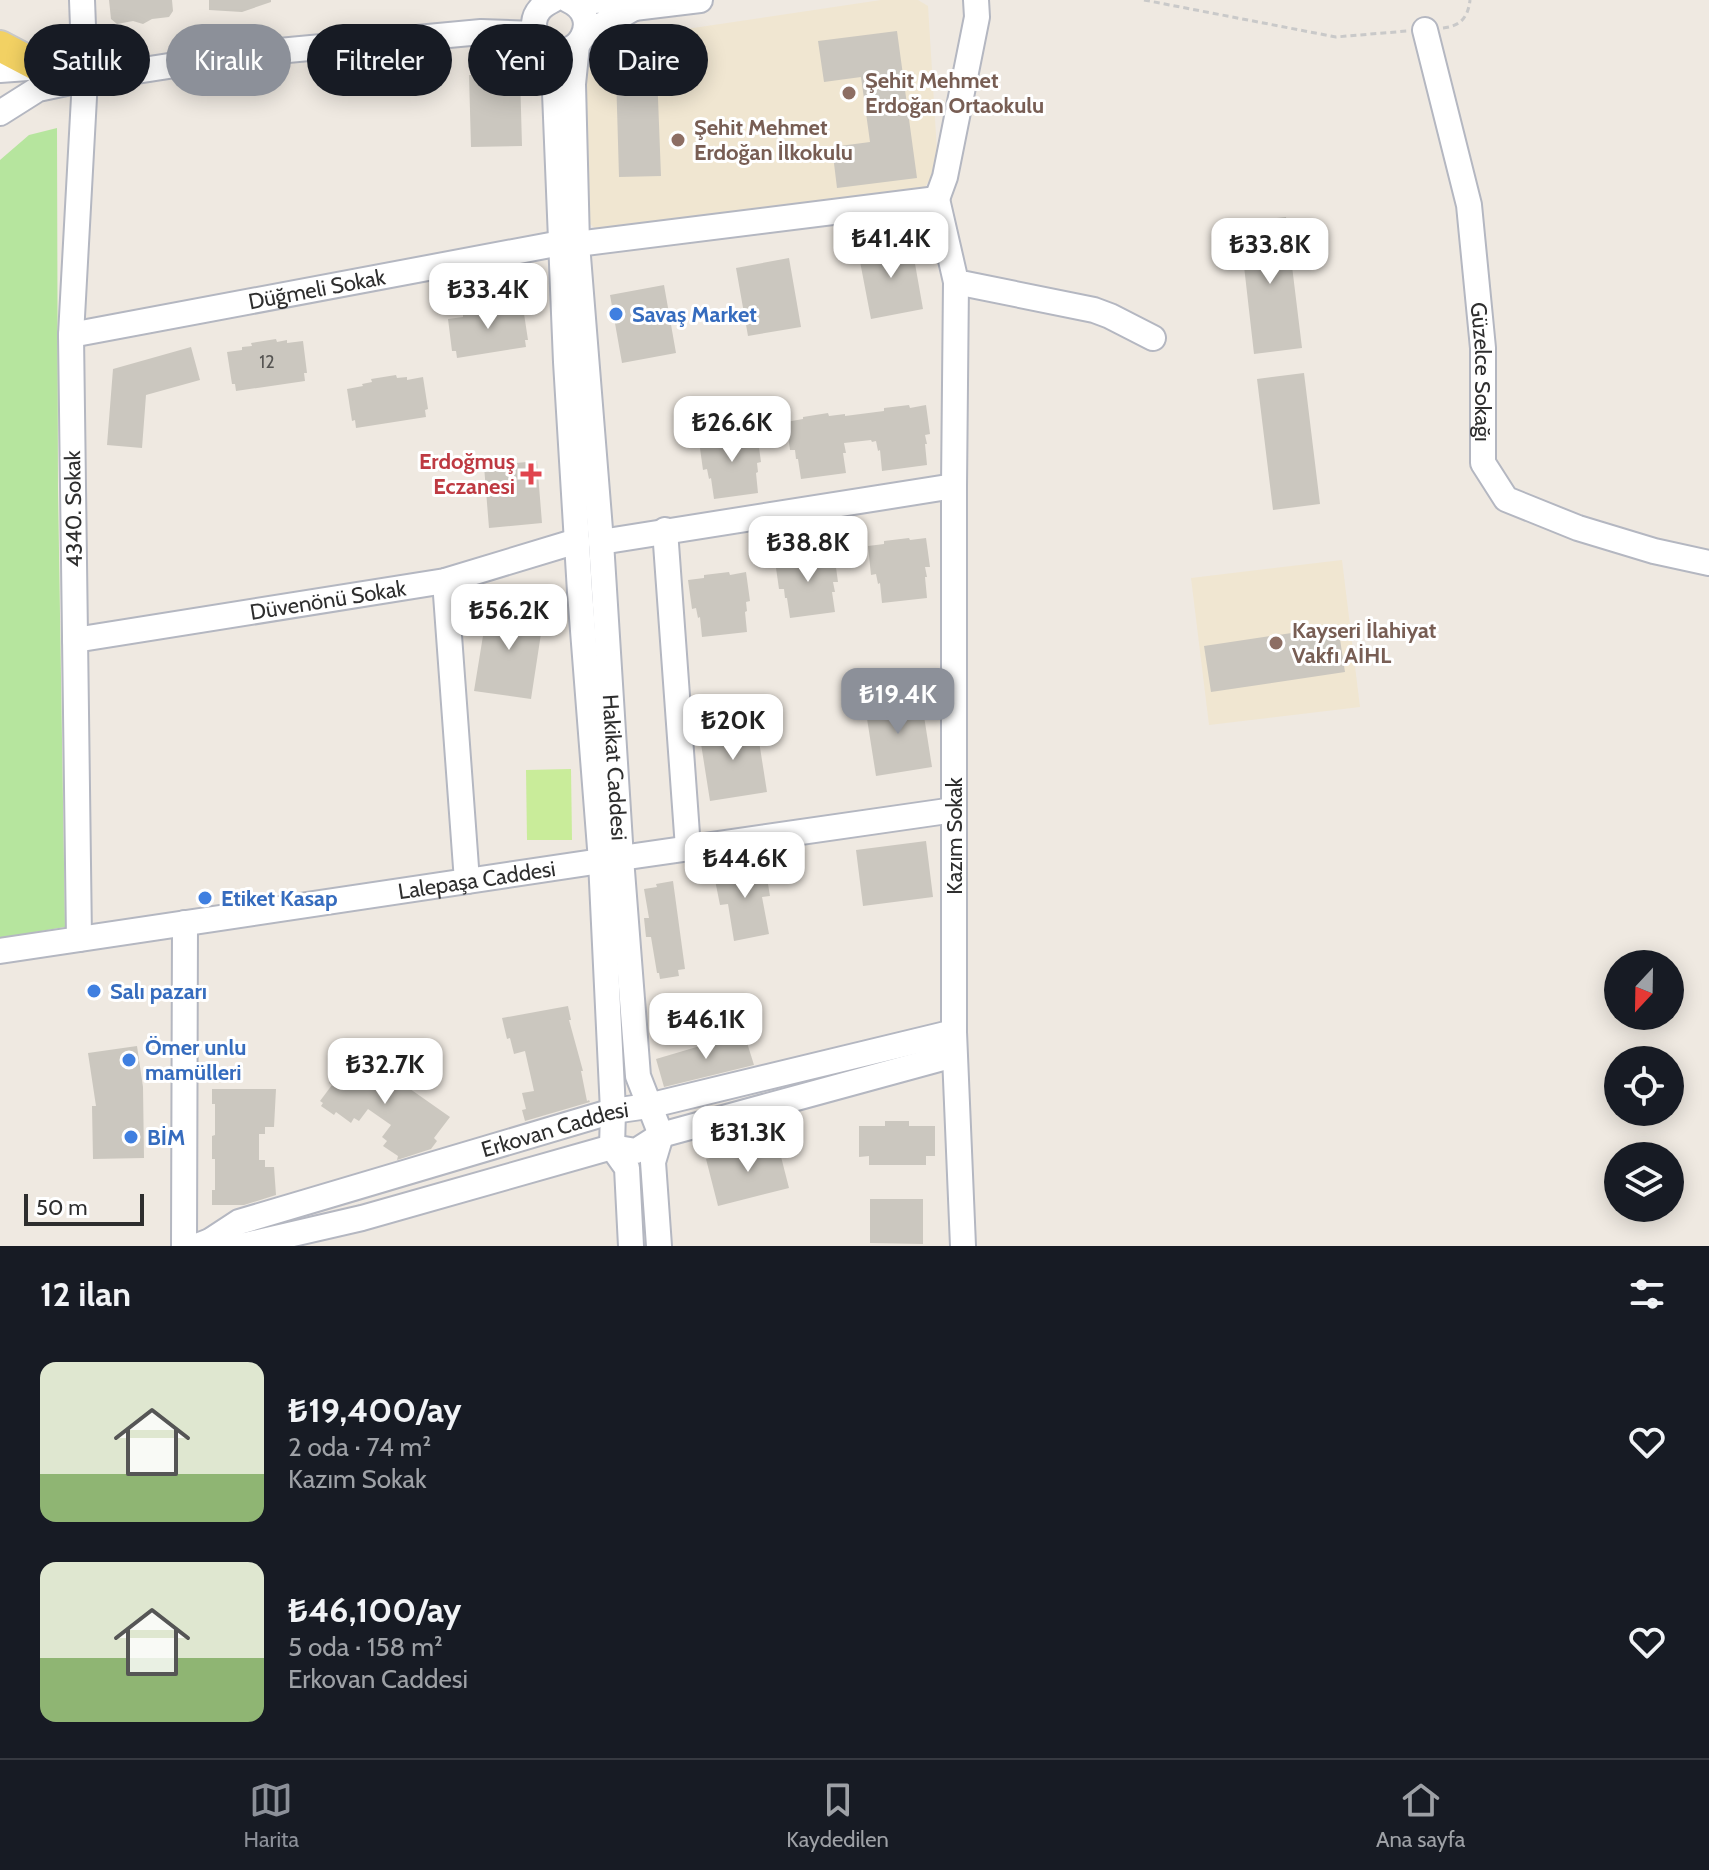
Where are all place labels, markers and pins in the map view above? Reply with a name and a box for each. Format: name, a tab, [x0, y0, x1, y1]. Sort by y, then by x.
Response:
place label: Şehit Mehmet Erdoğan Ortaokulu	[865, 67, 1044, 119]
marker: Şehit Mehmet Erdoğan Ortaokulu	[840, 84, 858, 102]
place label: Şehit Mehmet Erdoğan İlkokulu	[694, 114, 853, 166]
marker: Şehit Mehmet Erdoğan İlkokulu	[669, 131, 687, 149]
pin: ₺41.4K	[826, 212, 956, 280]
pin: ₺33.8K	[1205, 218, 1335, 286]
pin: ₺33.4K	[423, 263, 553, 331]
place label: Savaş Market	[632, 301, 757, 328]
marker: Savaş Market	[607, 305, 625, 323]
pin: ₺26.6K	[667, 396, 797, 464]
place label: Erdoğmuş Eczanesi	[419, 448, 515, 500]
marker: Erdoğmuş Eczanesi	[522, 465, 540, 483]
pin: ₺38.8K	[743, 516, 873, 584]
pin: ₺56.2K	[444, 584, 574, 652]
place label: Kayseri İlahiyat Vakfı AİHL	[1292, 617, 1437, 669]
marker: Kayseri İlahiyat Vakfı AİHL	[1267, 634, 1285, 652]
pin: ₺19.4K	[833, 668, 963, 736]
pin: ₺20K	[686, 694, 780, 762]
pin: ₺44.6K	[680, 832, 810, 900]
place label: Etiket Kasap	[221, 885, 338, 912]
marker: Etiket Kasap	[196, 889, 214, 907]
place label: Salı pazarı	[110, 978, 207, 1005]
marker: Salı pazarı	[85, 982, 103, 1000]
pin: ₺46.1K	[641, 993, 771, 1061]
place label: Ömer unlu mamülleri	[145, 1034, 246, 1086]
pin: ₺32.7K	[320, 1038, 450, 1106]
marker: Ömer unlu mamülleri	[120, 1051, 138, 1069]
pin: ₺31.3K	[683, 1106, 813, 1174]
place label: BİM	[147, 1124, 185, 1151]
marker: BİM	[122, 1128, 140, 1146]

